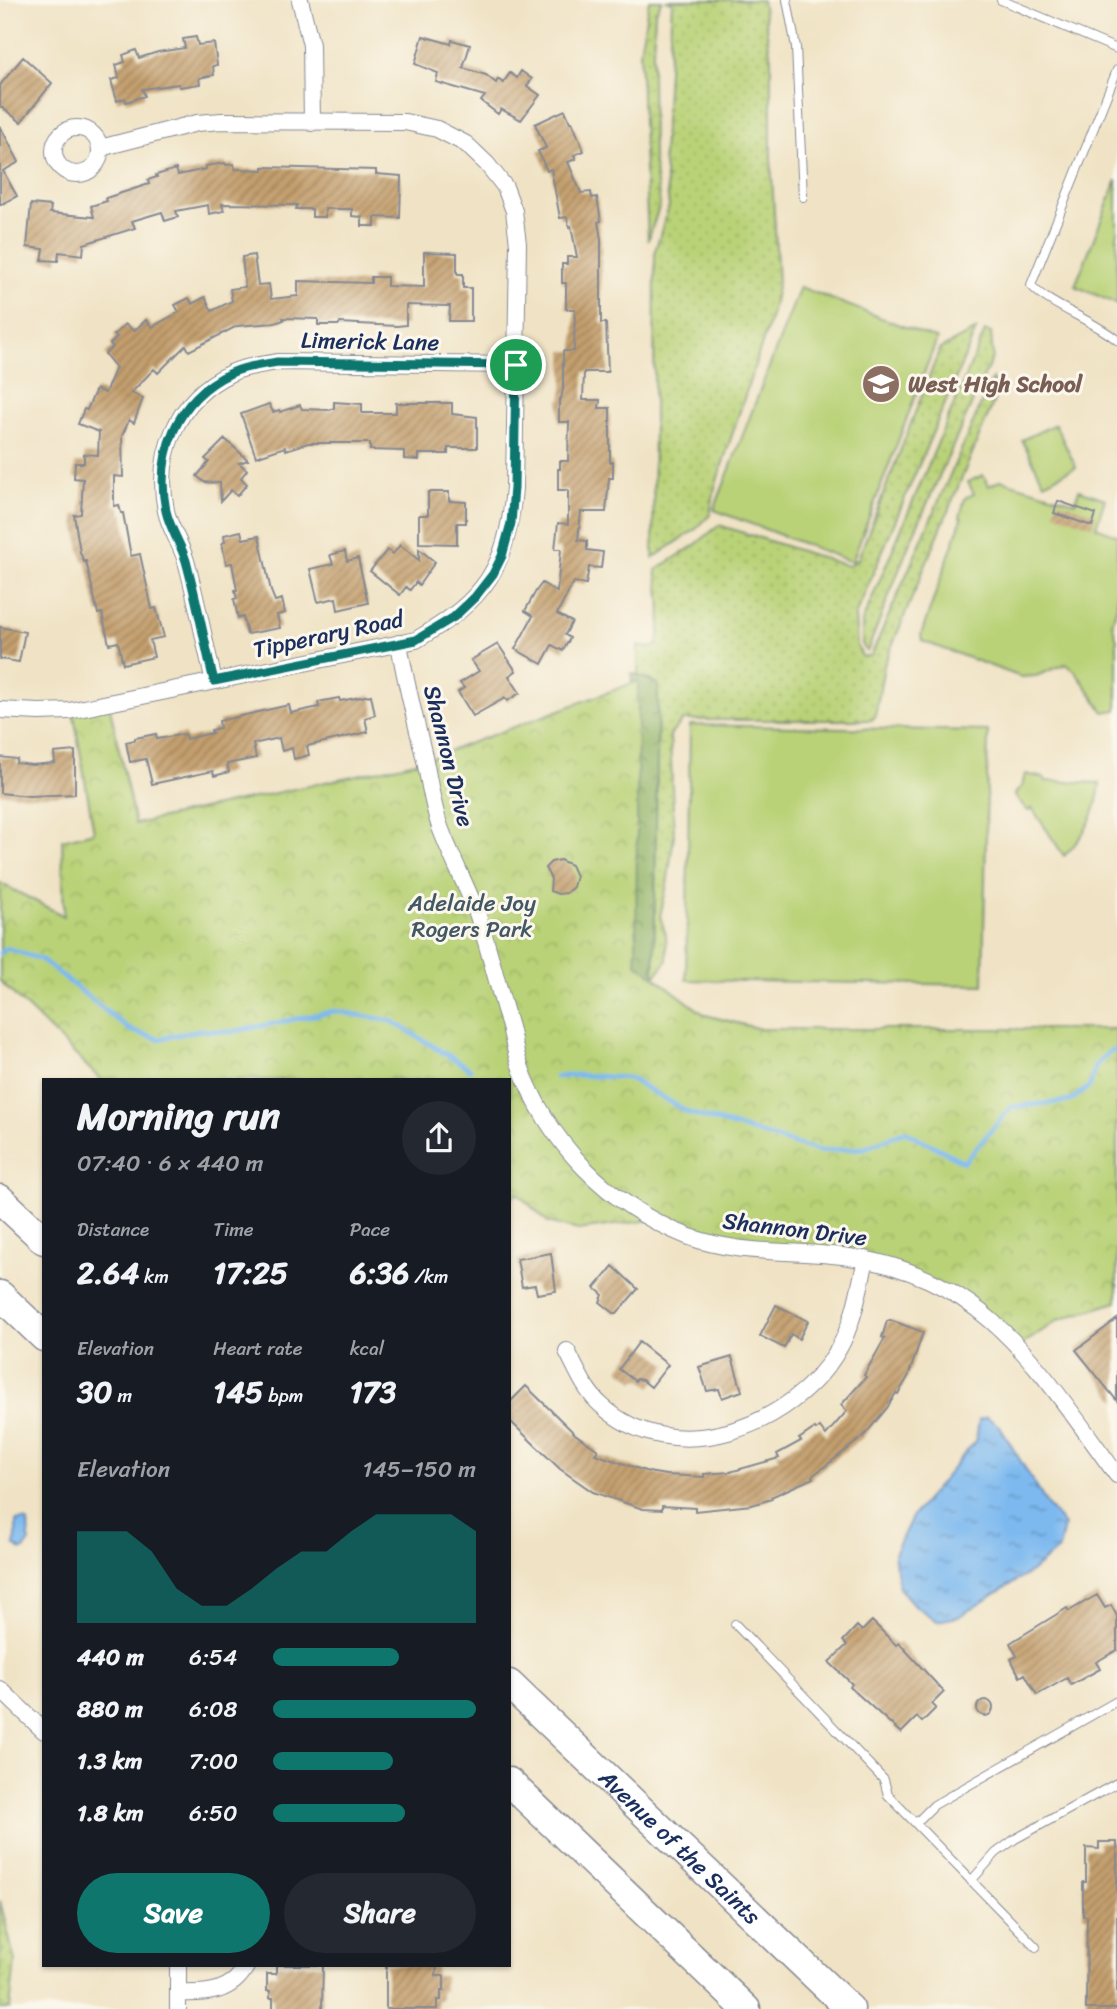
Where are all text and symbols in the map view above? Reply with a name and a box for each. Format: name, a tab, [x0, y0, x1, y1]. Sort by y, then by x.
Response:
street label: Limerick Lane	[300, 320, 440, 363]
pin	[486, 335, 546, 395]
icon: arrive	[497, 346, 535, 384]
school or university icon: West High School	[860, 363, 902, 405]
place label: West High School	[908, 364, 1084, 405]
street label: Tipperary Road	[249, 598, 409, 670]
street label: Shannon Drive	[411, 681, 486, 832]
park label: Adelaide Joy Rogers Park	[407, 883, 536, 950]
text: Morning run	[77, 1083, 280, 1150]
button: share	[402, 1101, 476, 1175]
text: 07:40 · 6 × 440 m	[77, 1143, 263, 1184]
street label: Shannon Drive	[720, 1200, 870, 1259]
text: Distance	[77, 1213, 149, 1246]
text: Time	[213, 1213, 254, 1246]
text: Pace	[350, 1213, 390, 1246]
text: 2.64	[77, 1246, 139, 1300]
text: 17:25	[213, 1246, 288, 1300]
text: 6:36	[350, 1246, 409, 1300]
text: km	[139, 1260, 169, 1293]
text: /km	[409, 1260, 448, 1293]
text: Elevation	[77, 1332, 154, 1365]
text: Heart rate	[213, 1332, 303, 1365]
text: kcal	[350, 1332, 384, 1365]
text: 30	[77, 1365, 112, 1419]
text: 145	[213, 1365, 263, 1419]
text: 173	[350, 1365, 396, 1419]
text: m	[112, 1379, 132, 1412]
text: bpm	[263, 1379, 303, 1412]
text: Elevation	[77, 1449, 170, 1490]
text: 145–150 m	[363, 1449, 476, 1490]
text: 440 m	[77, 1637, 144, 1678]
text: 6:54	[189, 1637, 237, 1678]
text: 880 m	[77, 1689, 143, 1730]
text: 6:08	[189, 1689, 237, 1730]
text: 1.3 km	[77, 1741, 142, 1782]
text: 7:00	[189, 1741, 238, 1782]
street label: Avenue of the Saints	[588, 1758, 771, 1936]
text: 1.8 km	[77, 1793, 144, 1834]
text: 6:50	[189, 1793, 238, 1834]
button: Save	[77, 1873, 270, 1953]
button: Share	[284, 1873, 476, 1953]

